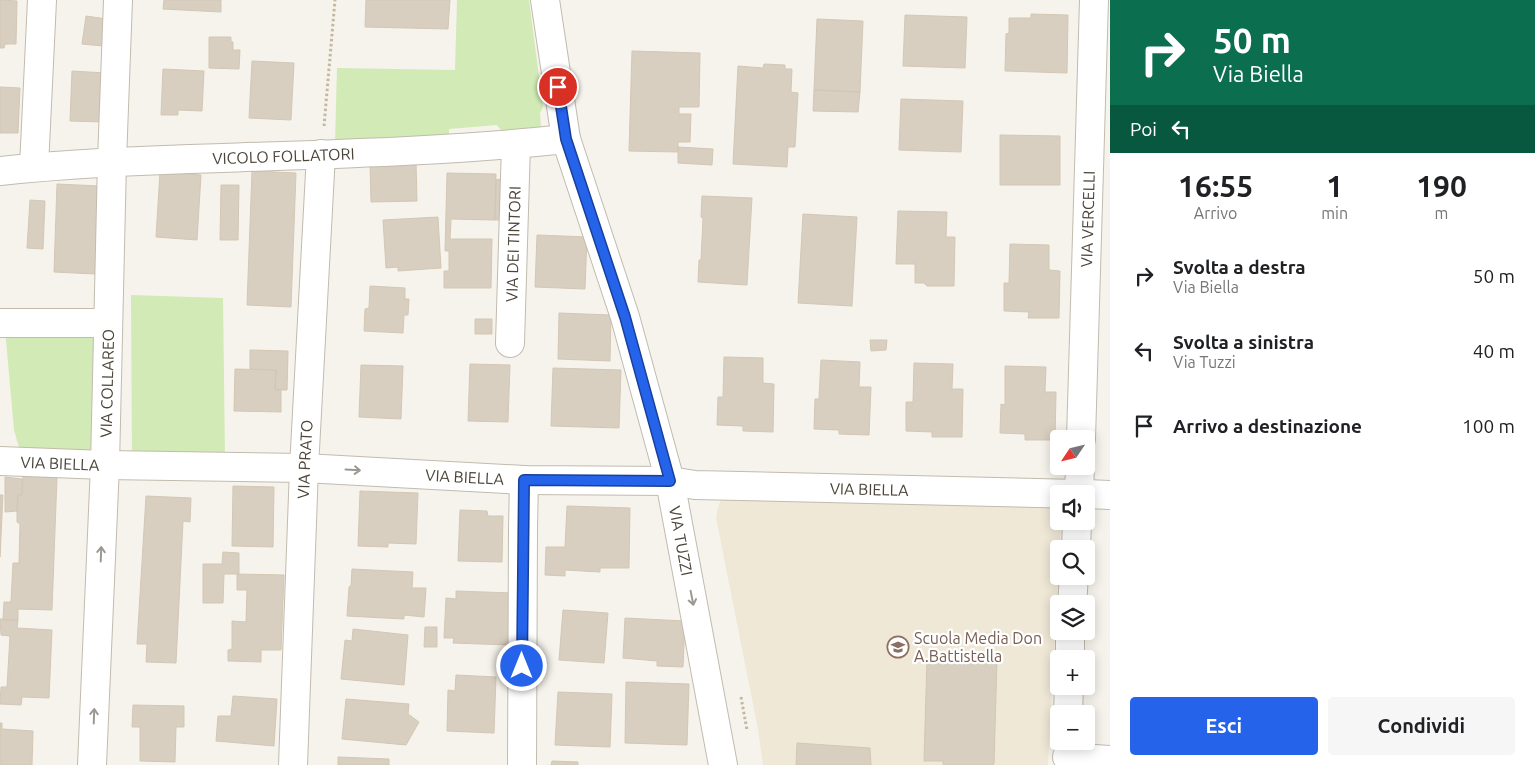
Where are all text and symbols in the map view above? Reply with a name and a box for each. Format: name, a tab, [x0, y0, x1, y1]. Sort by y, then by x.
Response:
icon: right	[1130, 20, 1195, 85]
text: 50 m	[1213, 20, 1291, 60]
text: Via Biella	[1213, 61, 1304, 86]
pin	[537, 66, 579, 108]
icon: arrive	[544, 73, 572, 101]
icon: left	[1167, 115, 1195, 143]
text: Poi	[1130, 118, 1157, 140]
street label: VICOLO FOLLATORI	[212, 144, 355, 167]
text: 16:55	[1178, 169, 1253, 203]
text: 1	[1326, 169, 1343, 203]
text: 190	[1416, 169, 1467, 203]
street label: VIA VERCELLI	[1077, 171, 1098, 268]
street label: VIA DEI TINTORI	[502, 186, 524, 302]
text: Arrivo	[1194, 204, 1237, 222]
text: min	[1321, 204, 1348, 222]
text: m	[1435, 204, 1448, 222]
text: Svolta a destra	[1173, 256, 1306, 278]
icon: right	[1130, 262, 1158, 290]
text: 50 m	[1473, 265, 1515, 287]
text: Via Biella	[1173, 278, 1239, 296]
street label: VIA COLLAREO	[97, 329, 117, 438]
text: Svolta a sinistra	[1173, 331, 1314, 353]
icon: left	[1130, 337, 1158, 365]
text: 40 m	[1473, 340, 1515, 362]
text: Via Tuzzi	[1173, 353, 1236, 371]
icon: arrive	[1130, 412, 1158, 440]
text: Arrivo a destinazione	[1173, 415, 1362, 437]
text: 100 m	[1462, 415, 1515, 437]
street label: VIA PRATO	[294, 419, 316, 499]
north arrow	[1050, 430, 1095, 475]
map controls	[1050, 430, 1095, 750]
street label: VIA BIELLA	[20, 453, 100, 474]
one-way arrow	[344, 466, 360, 475]
street label: VIA BIELLA	[425, 466, 505, 488]
street label: VIA BIELLA	[830, 479, 909, 499]
button: sound	[1050, 485, 1095, 530]
street label: VIA TUZZI	[666, 505, 696, 577]
button: search	[1050, 540, 1095, 585]
one-way arrow	[96, 546, 105, 562]
one-way arrow	[687, 589, 697, 605]
button: layers	[1050, 595, 1095, 640]
place label: Scuola Media Don A.Battistella	[914, 629, 1042, 665]
school or university icon: Scuola Media Don A.Battistella	[886, 635, 910, 659]
position arrow	[495, 639, 547, 691]
button: +	[1050, 650, 1095, 695]
button: Esci	[1130, 697, 1318, 755]
button: Condividi	[1328, 697, 1515, 755]
button: −	[1050, 705, 1095, 750]
one-way arrow	[89, 709, 99, 725]

